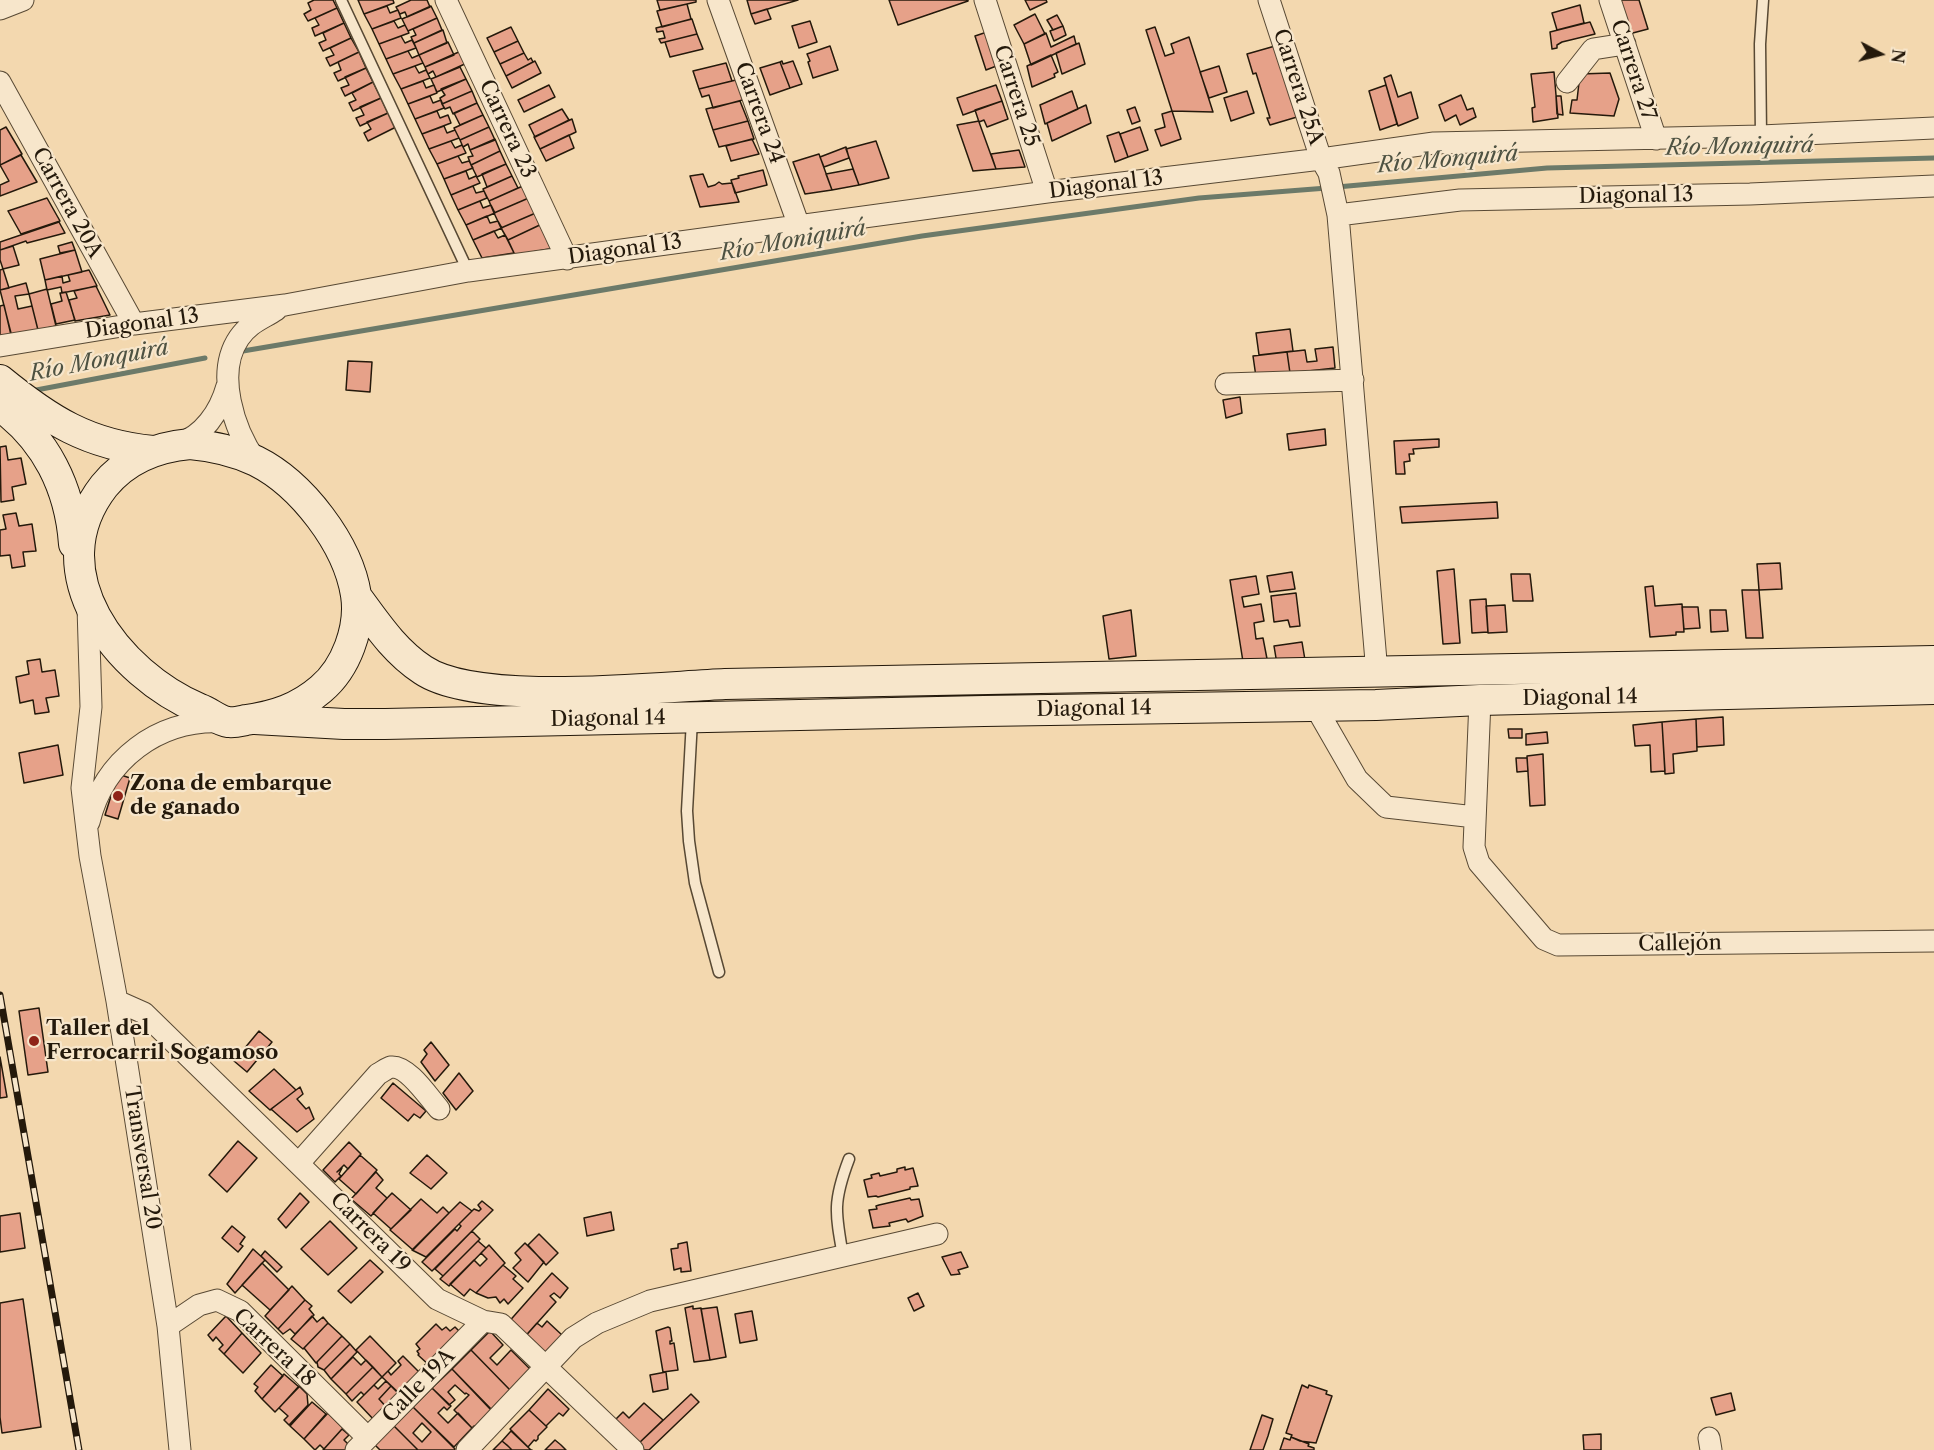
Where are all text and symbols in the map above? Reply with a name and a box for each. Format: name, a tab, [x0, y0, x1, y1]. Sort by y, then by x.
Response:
street label: Carrera 27	[1605, 17, 1661, 123]
north arrow	[1850, 24, 1910, 84]
street label: Carrera 25A	[1267, 26, 1329, 148]
street label: Carrera 25	[988, 42, 1044, 150]
text: N	[1887, 48, 1909, 64]
street label: Carrera 24	[729, 59, 789, 167]
street label: Carrera 23	[473, 76, 541, 182]
water label: Río Moniquirá	[1666, 133, 1814, 161]
water label: Río Monquirá	[1377, 141, 1519, 179]
street label: Carrera 20A	[26, 143, 108, 263]
street label: Diagonal 13	[1047, 165, 1165, 205]
street label: Diagonal 13	[1578, 182, 1694, 210]
water label: Río Moniquirá	[718, 215, 868, 267]
street label: Diagonal 13	[566, 230, 684, 270]
street label: Diagonal 13	[83, 304, 201, 344]
water label: Río Monquirá	[27, 335, 171, 387]
street label: Diagonal 14	[1522, 684, 1638, 712]
street label: Diagonal 14	[1036, 695, 1152, 723]
street label: Diagonal 14	[550, 705, 666, 733]
place label: Zona de embarque de ganado	[130, 771, 332, 821]
marker: Zona de embarque de ganado	[111, 789, 125, 803]
street label: Callejón	[1638, 931, 1722, 957]
place label: Taller del Ferrocarril Sogamoso	[46, 1016, 278, 1066]
marker: Taller del Ferrocarril Sogamoso	[27, 1034, 41, 1048]
street label: Transversal 20	[118, 1084, 166, 1232]
street label: Carrera 19	[325, 1188, 415, 1278]
street label: Carrera 18	[228, 1304, 320, 1392]
street label: Calle 19A	[378, 1344, 460, 1428]

